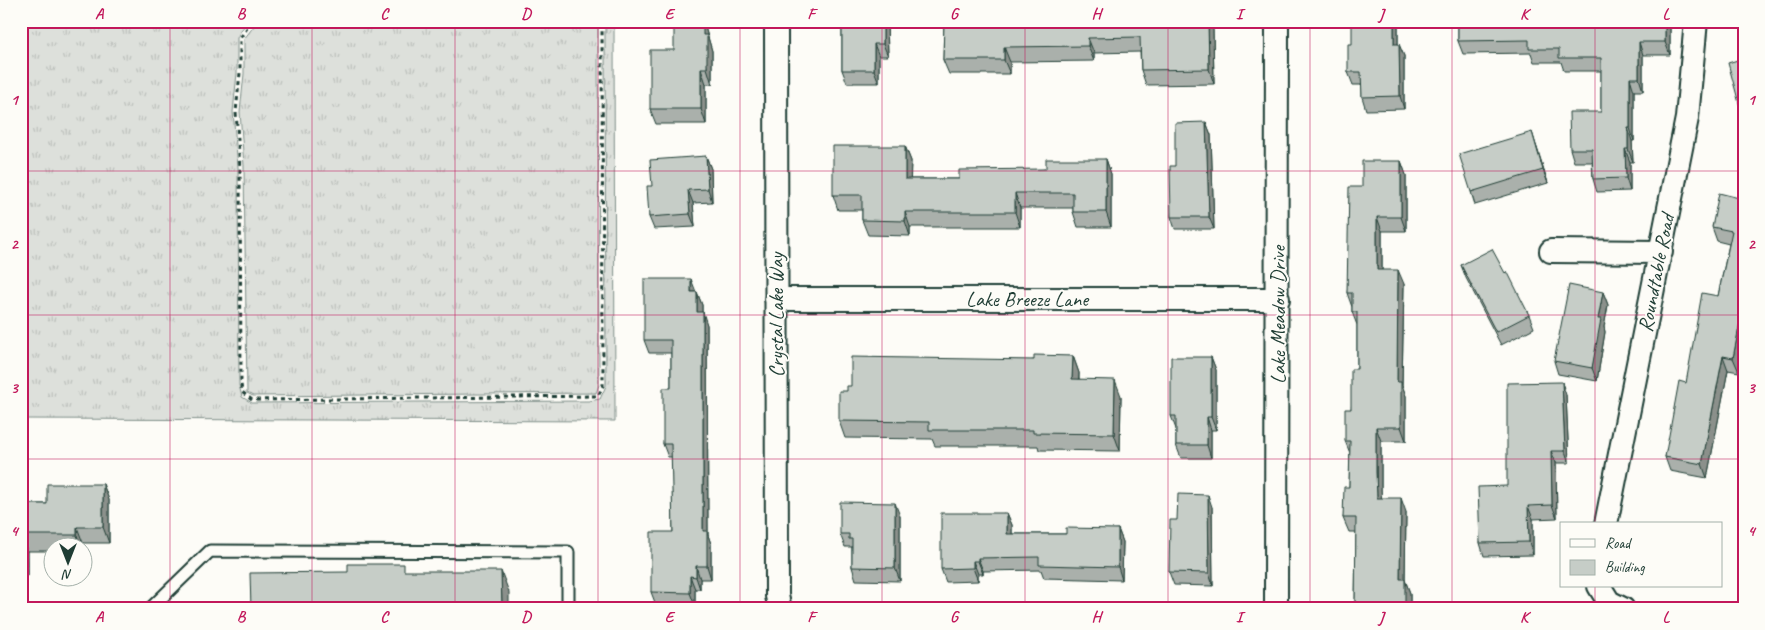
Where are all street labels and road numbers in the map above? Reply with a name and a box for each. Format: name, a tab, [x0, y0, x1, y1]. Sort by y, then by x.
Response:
street label: Roundtable Road	[1632, 209, 1681, 334]
street label: Lake Meadow Drive	[1265, 244, 1291, 384]
street label: Crystal Lake Way	[763, 251, 789, 377]
street label: Lake Breeze Lane	[966, 286, 1090, 312]

